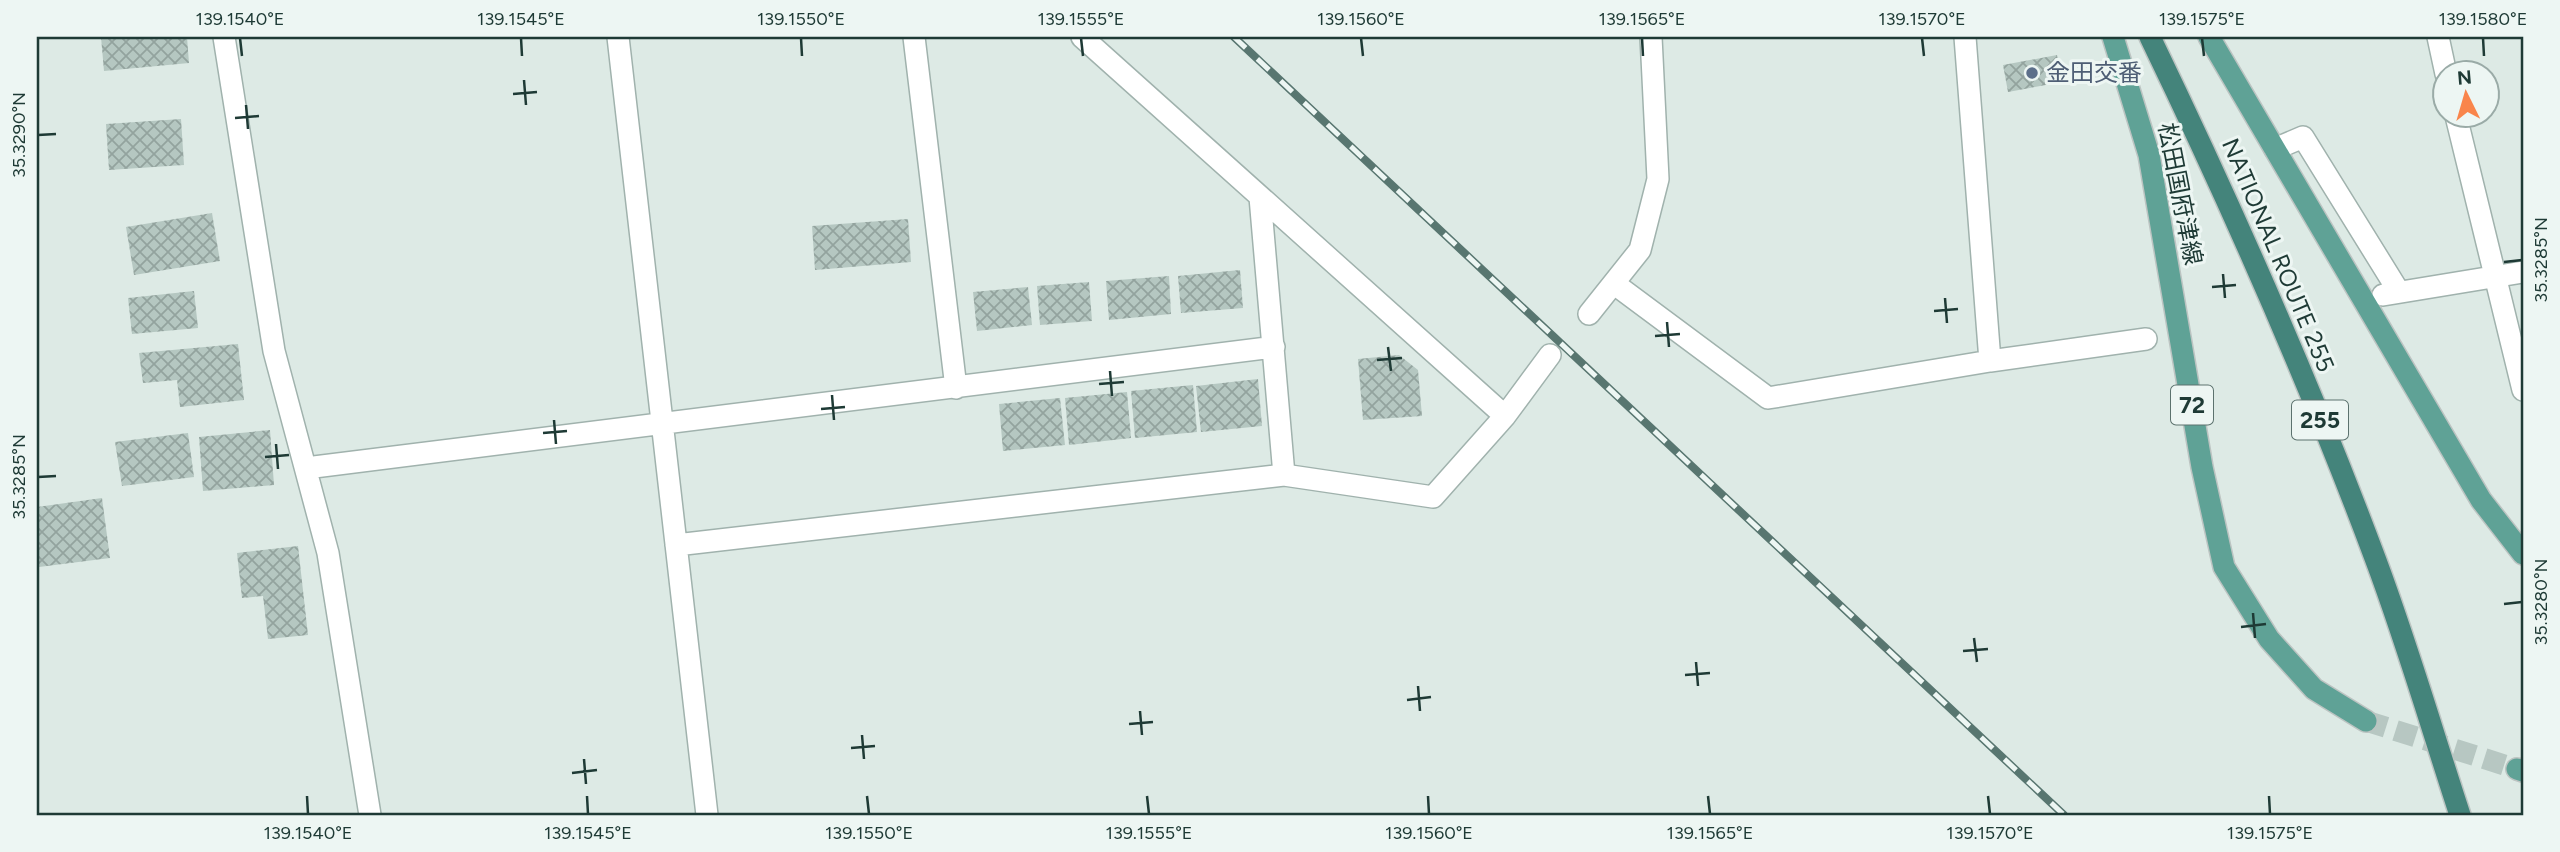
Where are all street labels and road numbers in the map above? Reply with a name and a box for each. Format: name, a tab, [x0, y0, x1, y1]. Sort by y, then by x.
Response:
street label: 松田国府津線	[2153, 120, 2208, 267]
street label: NATIONAL ROUTE 255	[2216, 134, 2341, 376]
road number: 72	[2171, 386, 2213, 424]
road number: 255	[2292, 400, 2348, 440]

